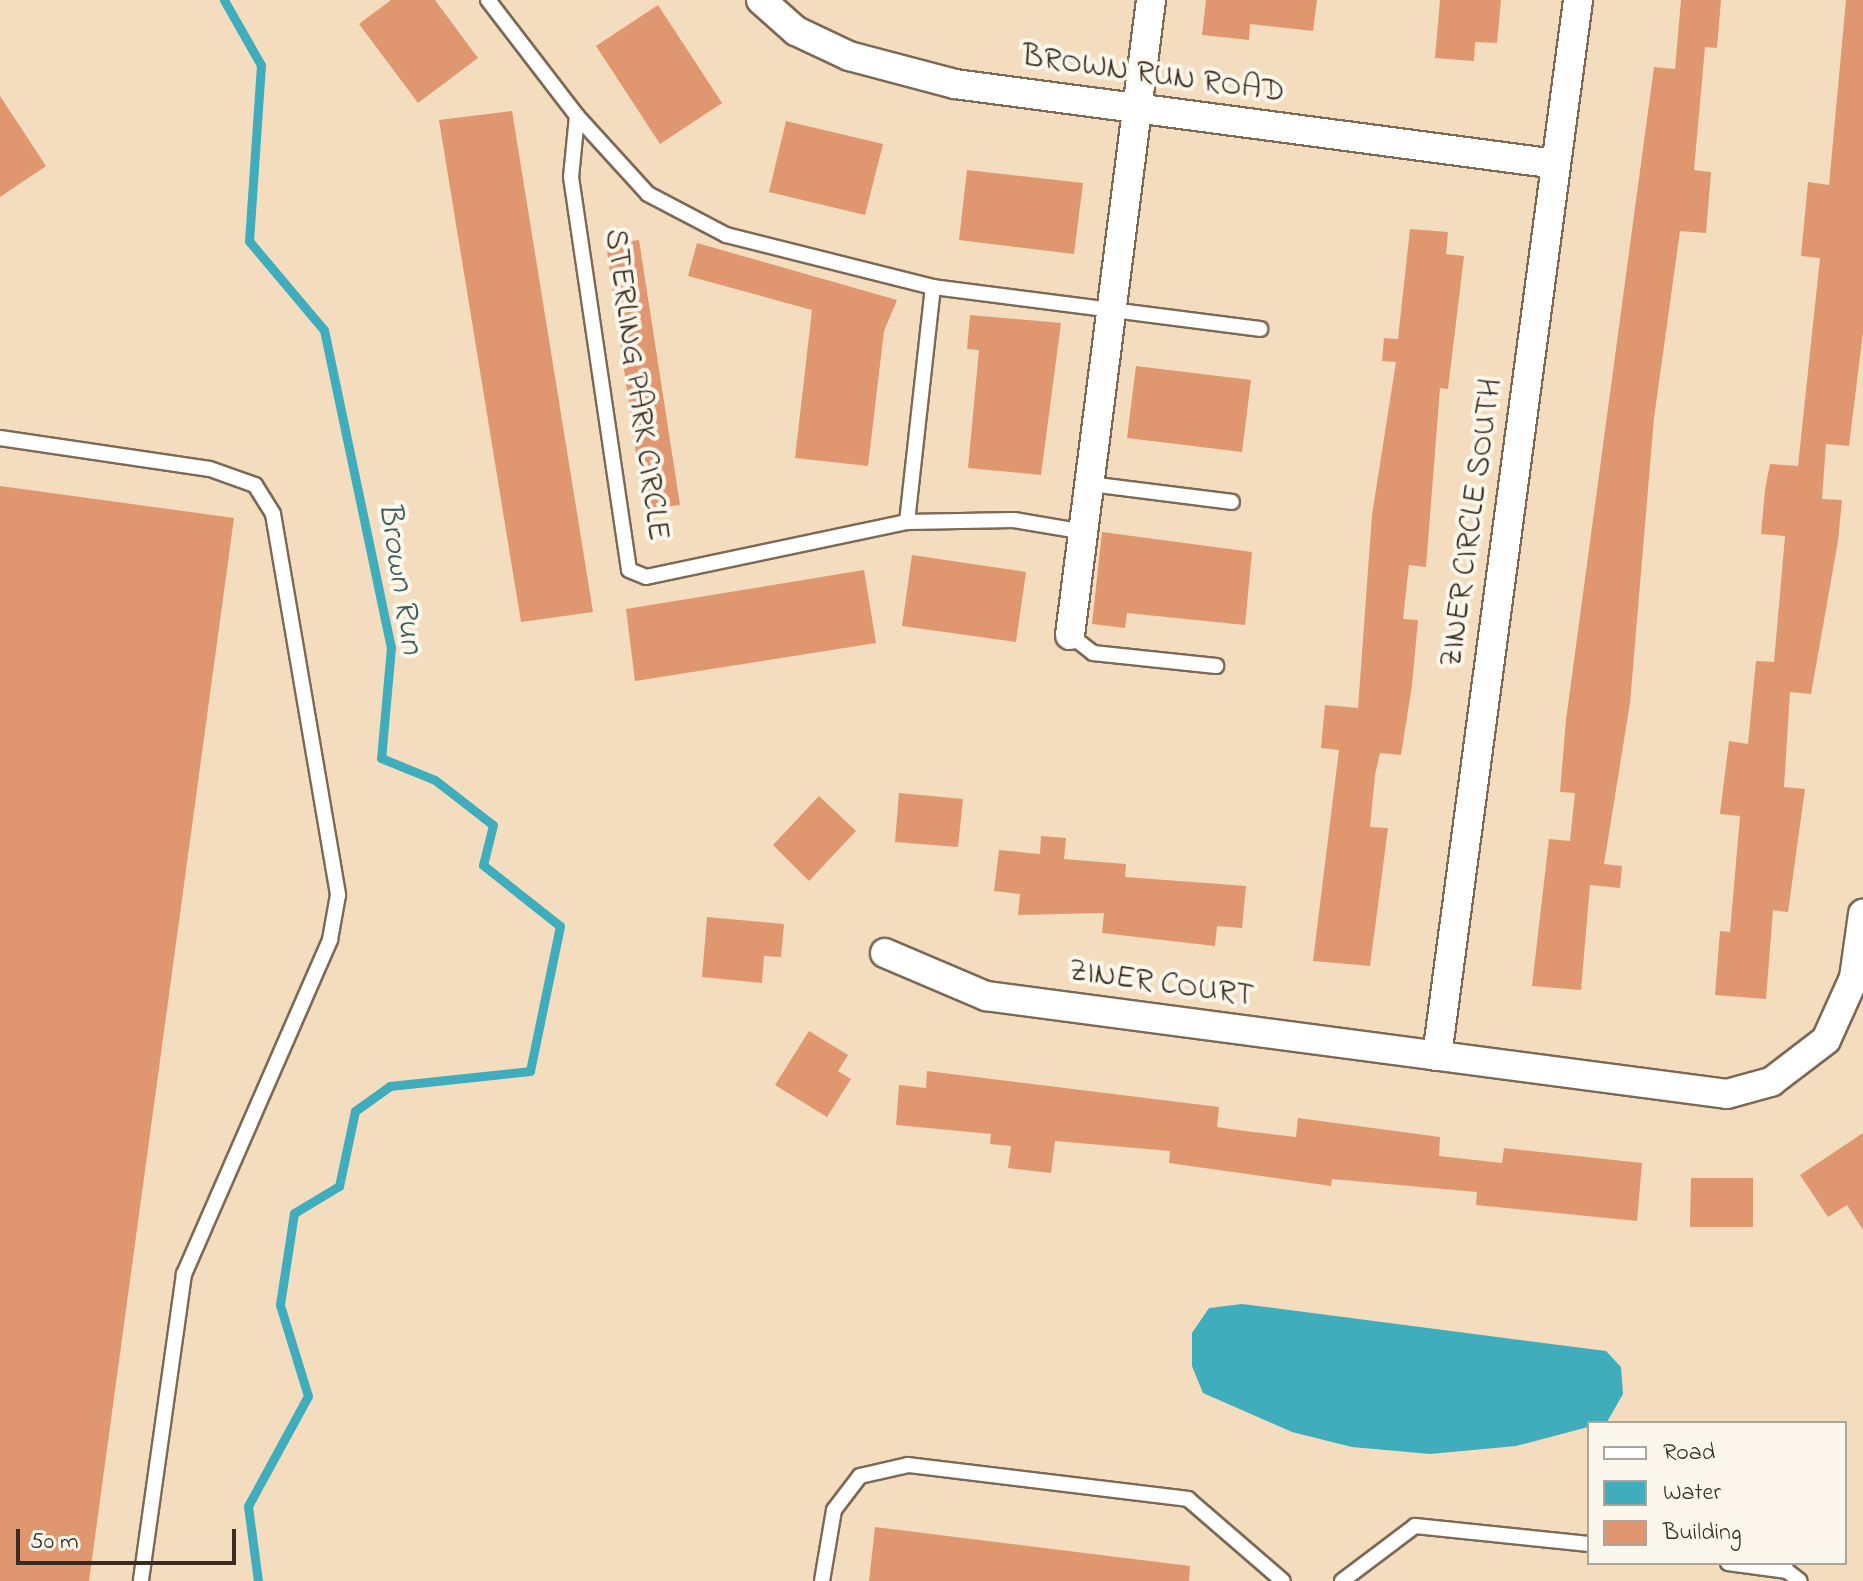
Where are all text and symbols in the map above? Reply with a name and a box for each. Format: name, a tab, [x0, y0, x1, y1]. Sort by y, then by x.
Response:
street label: BROWN RUN ROAD	[1019, 39, 1287, 113]
street label: STERLING PARK CIRCLE	[594, 227, 676, 543]
street label: ZINER CIRCLE SOUTH	[1434, 376, 1512, 670]
water label: Brown Run	[367, 499, 431, 657]
street label: ZINER COURT	[1066, 953, 1256, 1017]
legend	[1587, 1421, 1847, 1565]
text: Road	[1663, 1436, 1715, 1471]
text: Water	[1663, 1476, 1721, 1511]
scale bar	[20, 1513, 240, 1563]
text: Building	[1663, 1516, 1742, 1551]
text: 50 m	[30, 1525, 79, 1560]

